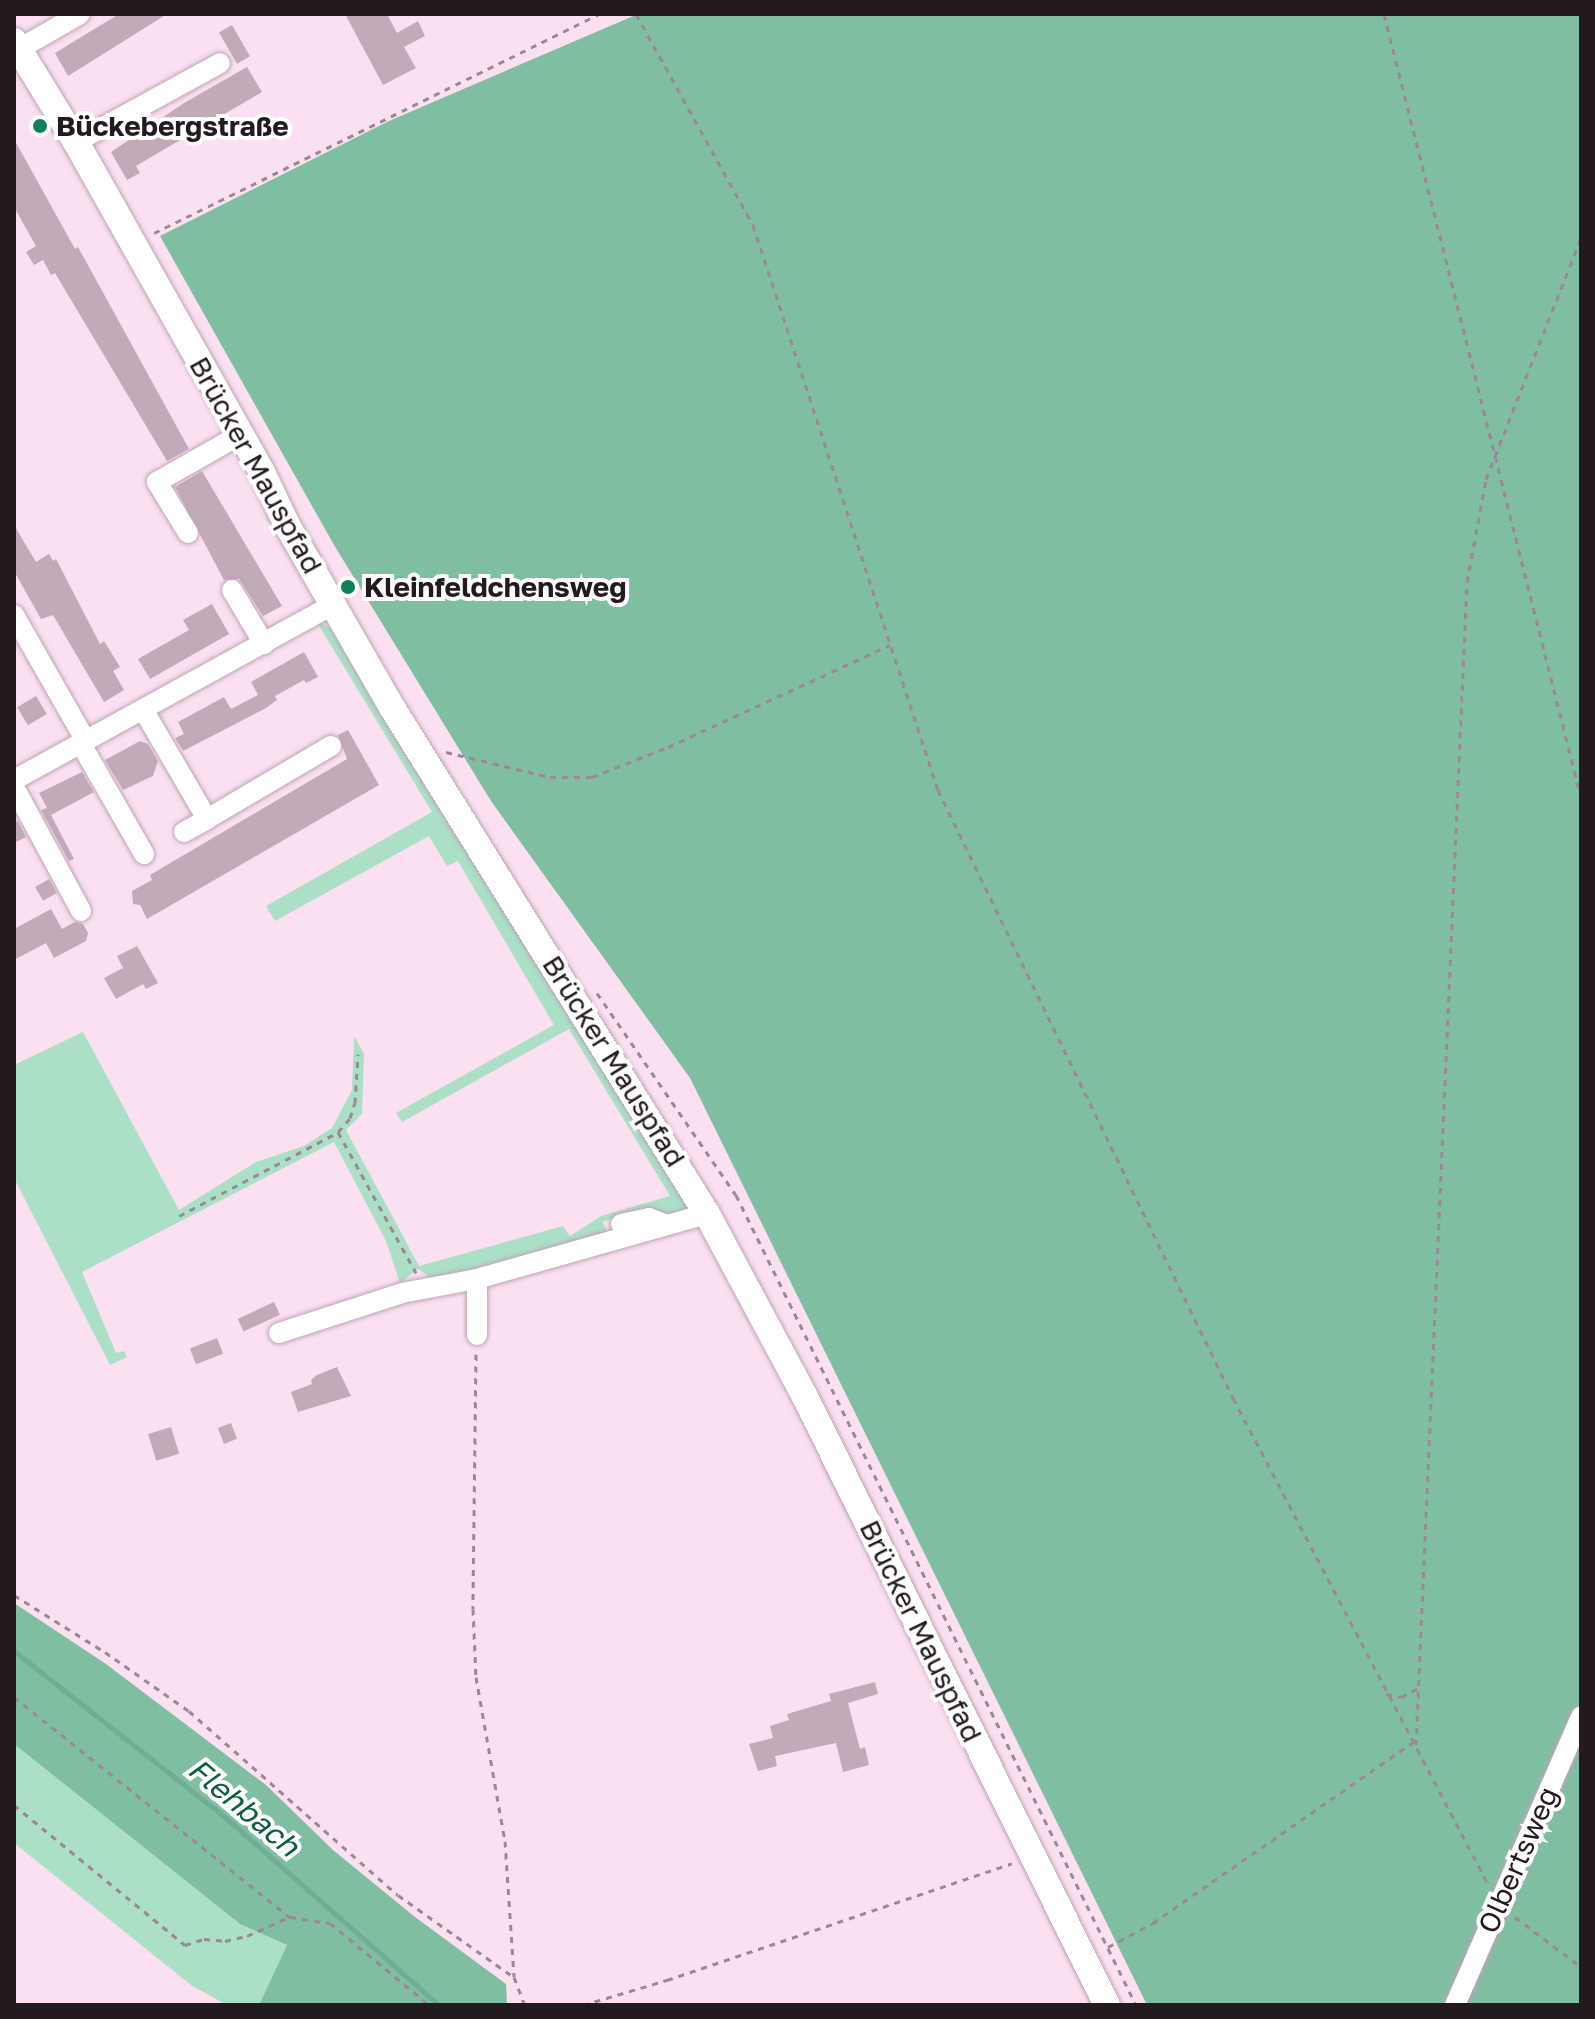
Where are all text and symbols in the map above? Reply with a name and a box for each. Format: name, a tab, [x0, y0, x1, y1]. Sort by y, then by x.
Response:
place label: Bückebergstraße	[56, 109, 289, 143]
marker: Bückebergstraße	[31, 117, 49, 135]
street label: Brücker Mauspfad	[182, 351, 330, 579]
place label: Kleinfeldchensweg	[364, 570, 626, 604]
marker: Kleinfeldchensweg	[339, 578, 357, 596]
street label: Brücker Mauspfad	[535, 949, 693, 1173]
street label: Brücker Mauspfad	[853, 1515, 989, 1747]
water label: Flehbach	[181, 1750, 307, 1864]
street label: Olbertsweg	[1471, 1782, 1565, 1938]

